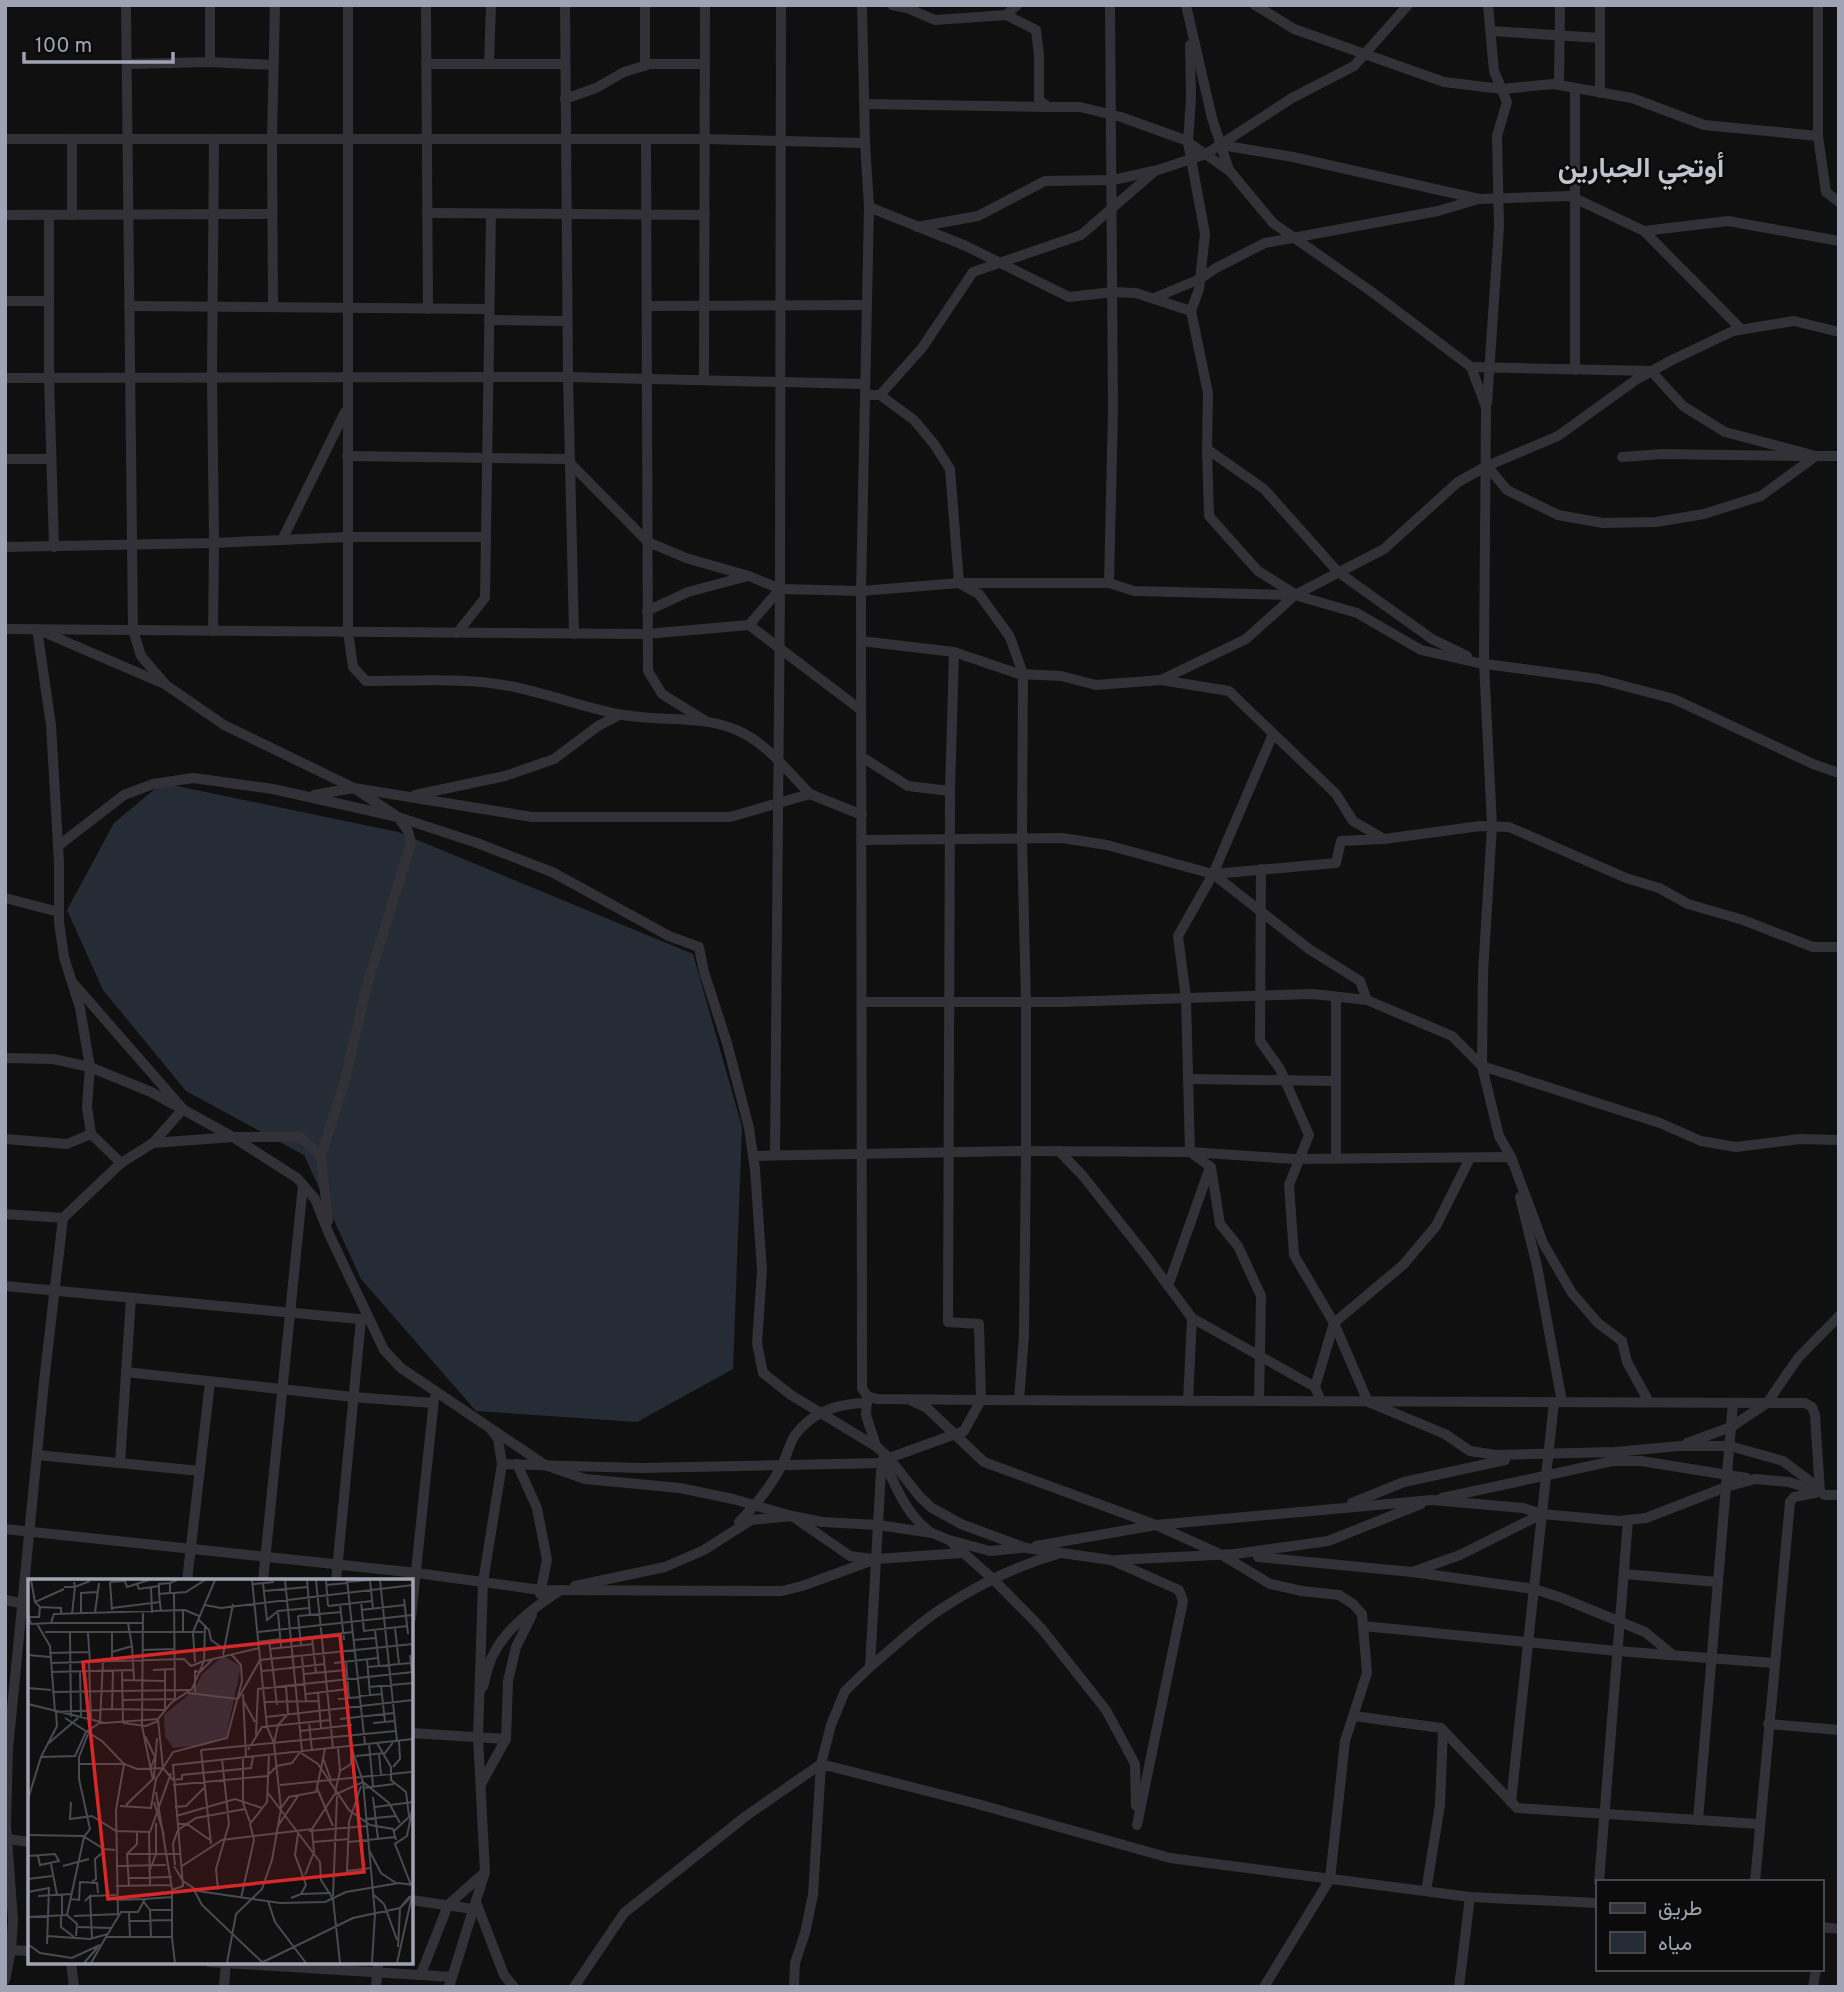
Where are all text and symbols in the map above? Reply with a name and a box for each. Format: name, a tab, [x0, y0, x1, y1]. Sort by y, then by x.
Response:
scale bar	[24, 21, 173, 65]
text: 100 m	[35, 33, 92, 60]
district label: أوتجي الجبارين	[1558, 152, 1724, 191]
inset map	[28, 1579, 413, 1964]
legend	[1596, 1880, 1823, 1971]
text: طريق	[1658, 1896, 1703, 1923]
text: مياه	[1658, 1931, 1692, 1958]

